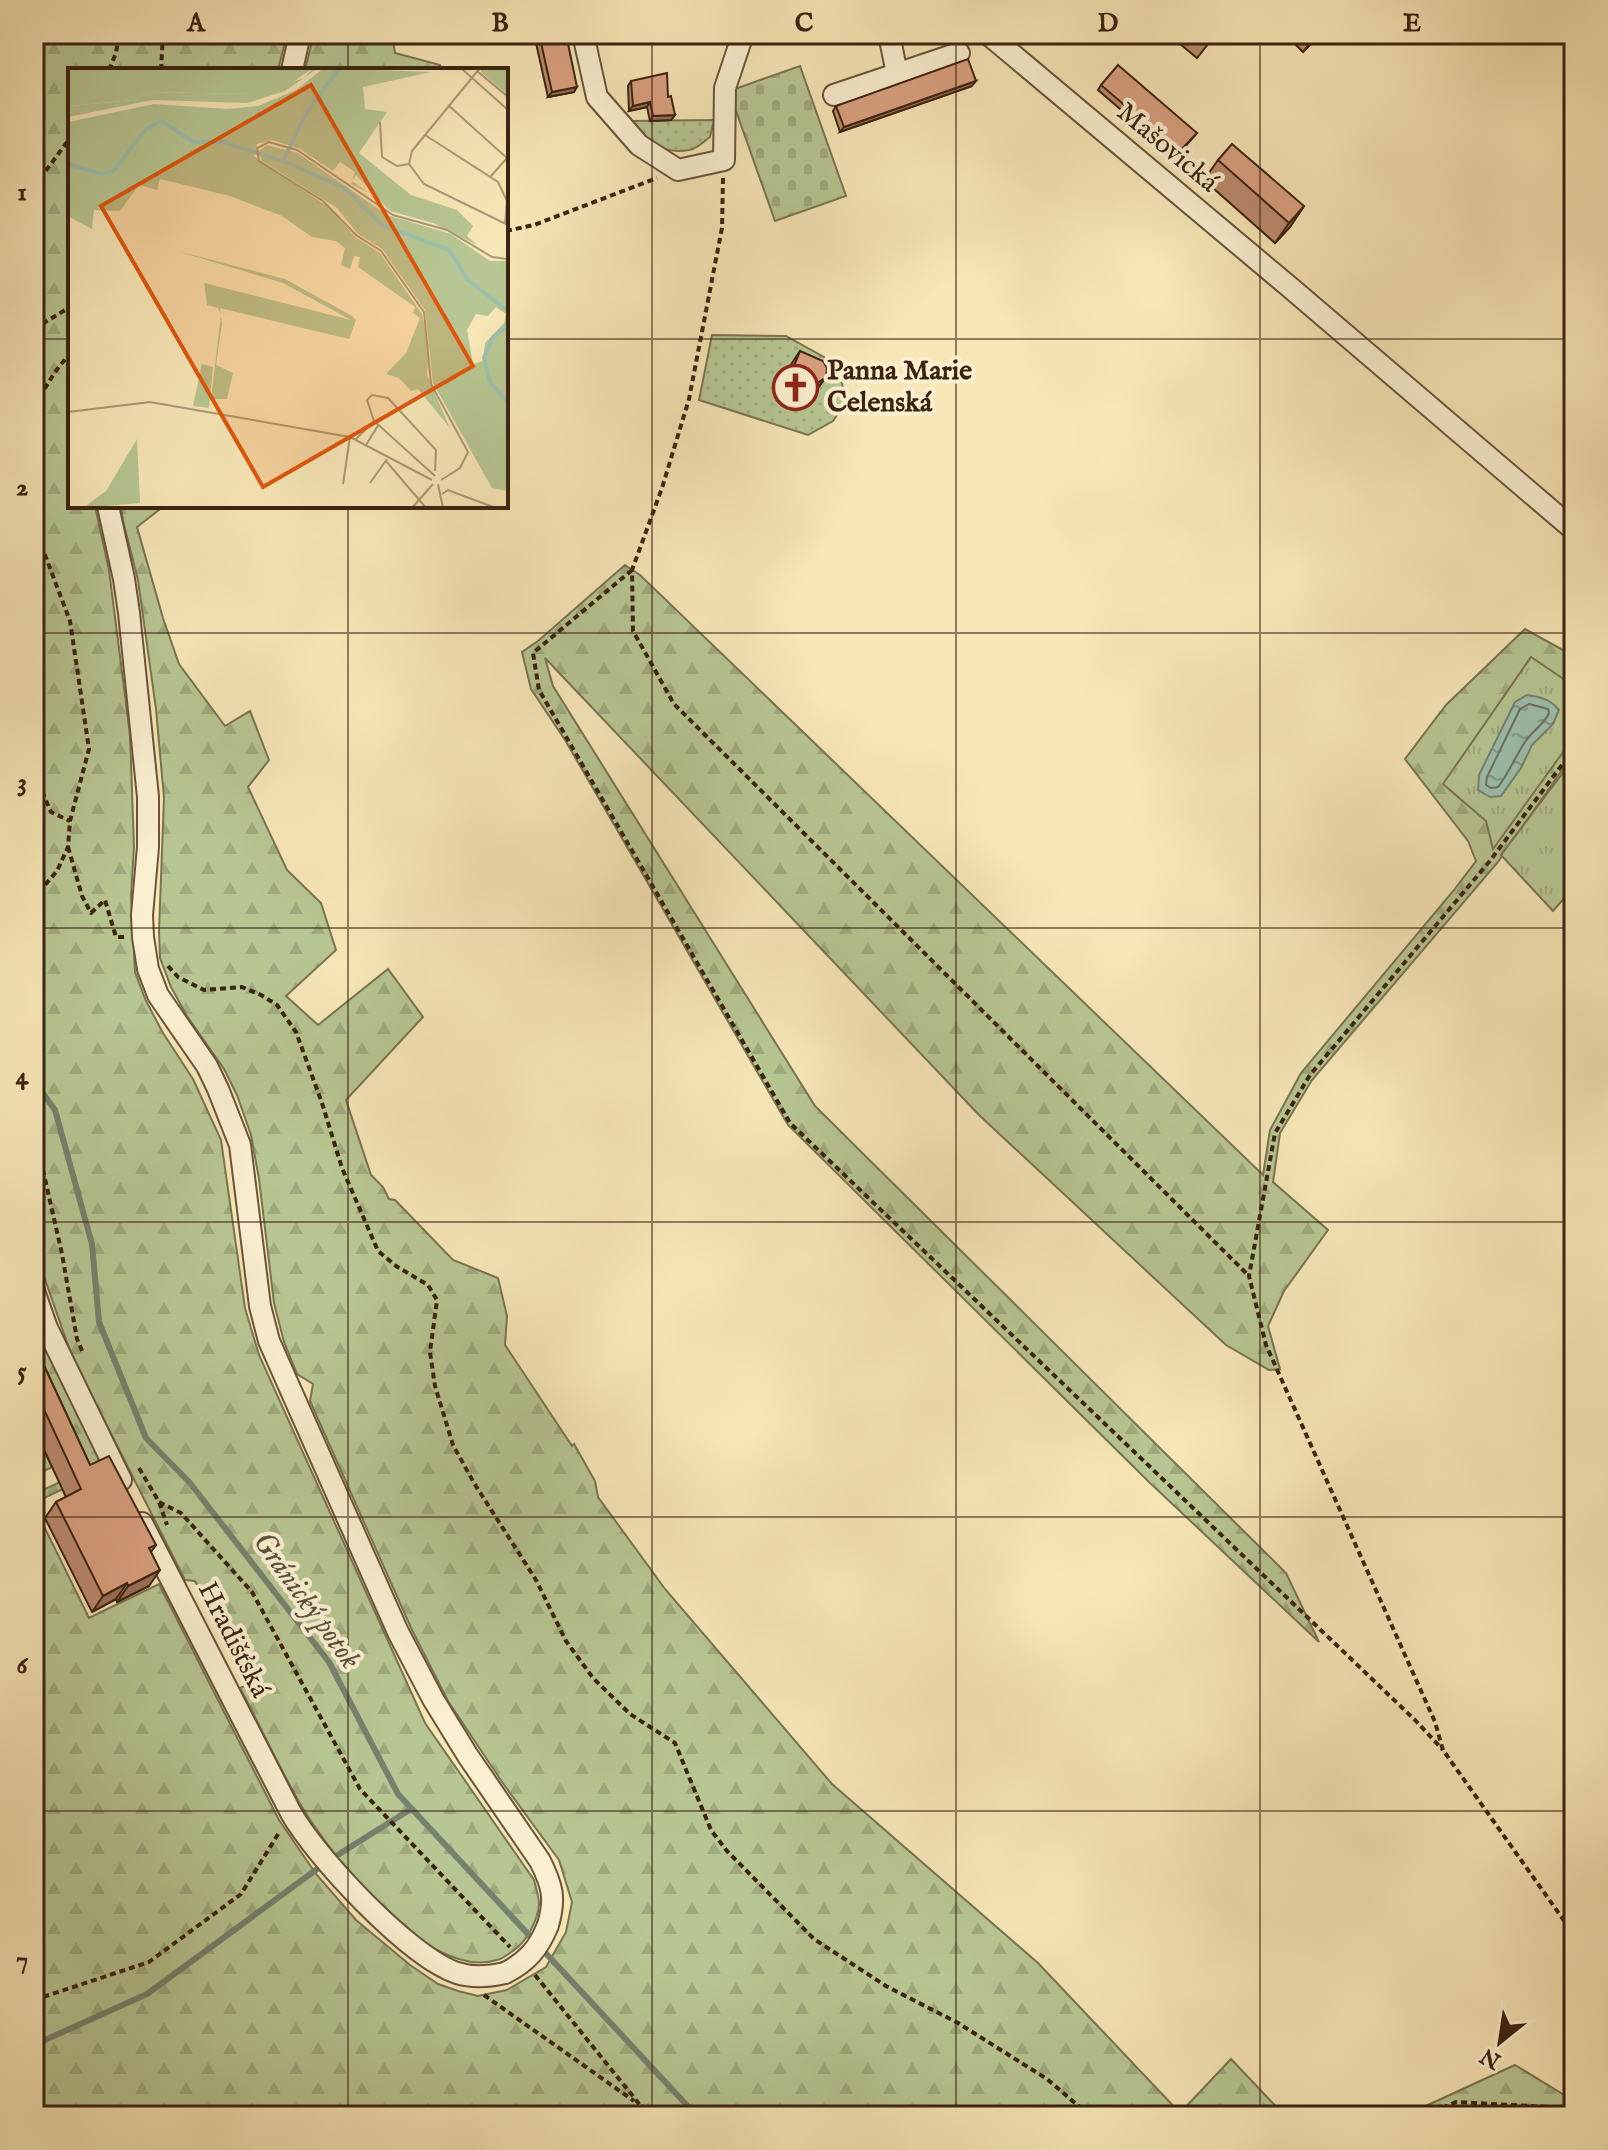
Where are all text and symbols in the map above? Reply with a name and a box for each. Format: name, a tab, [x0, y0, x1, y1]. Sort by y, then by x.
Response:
text: A	[186, 7, 206, 40]
text: B	[491, 7, 509, 40]
text: C	[795, 7, 814, 40]
text: D	[1098, 7, 1119, 40]
text: E	[1403, 7, 1421, 40]
inset map	[68, 68, 508, 508]
street label: Mašovická	[1109, 95, 1226, 201]
text: 1	[17, 176, 27, 209]
place label: Panna Marie Celenská	[827, 354, 972, 421]
church icon: Panna Marie Celenská	[772, 363, 820, 411]
text: 2	[16, 471, 28, 504]
text: 3	[17, 766, 27, 799]
text: 4	[16, 1060, 30, 1093]
text: 5	[17, 1355, 27, 1388]
water label: Gránický potok	[243, 1525, 369, 1677]
street label: Hradišťská	[189, 1576, 277, 1705]
text: 6	[17, 1649, 29, 1682]
text: 7	[16, 1944, 28, 1977]
north arrow	[1460, 2002, 1540, 2082]
text: N	[1476, 2041, 1507, 2075]

